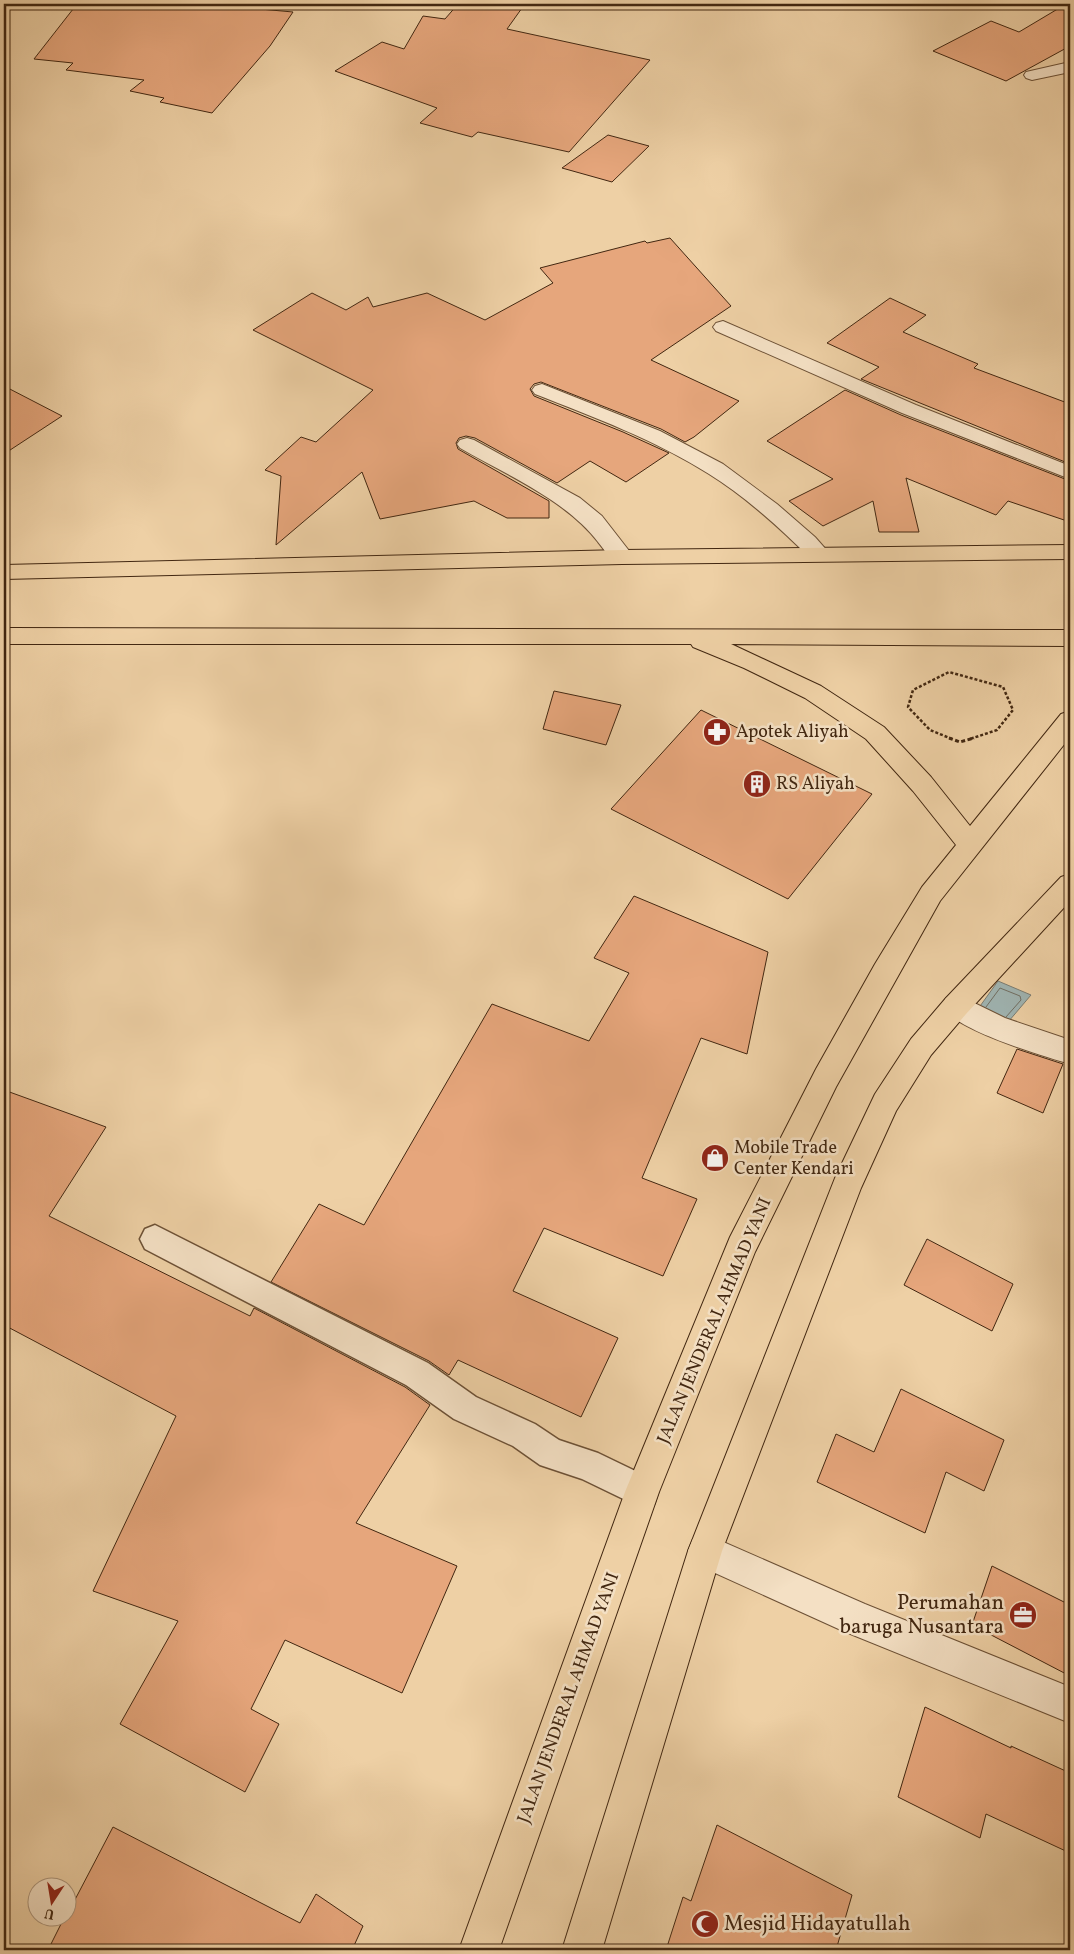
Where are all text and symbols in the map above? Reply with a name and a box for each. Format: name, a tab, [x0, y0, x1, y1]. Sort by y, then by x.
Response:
pharmacy icon: Apotek Aliyah	[702, 717, 732, 747]
place label: Apotek Aliyah	[736, 720, 849, 745]
building icon: RS Aliyah	[742, 769, 772, 799]
place label: RS Aliyah	[776, 772, 855, 797]
place label: Mobile Trade Center Kendari	[734, 1136, 854, 1182]
shop icon: Mobile Trade Center Kendari	[700, 1143, 730, 1173]
street label: JALAN JENDERAL AHMAD YANI	[652, 1194, 778, 1448]
street label: JALAN JENDERAL AHMAD YANI	[512, 1569, 626, 1827]
place label: Perumahan baruga Nusantara	[840, 1589, 1004, 1642]
office icon: Perumahan baruga Nusantara	[1008, 1600, 1038, 1630]
north arrow	[28, 1876, 78, 1926]
text: U	[43, 1903, 56, 1924]
mosque icon: Mesjid Hidayatullah	[690, 1909, 720, 1939]
place label: Mesjid Hidayatullah	[724, 1910, 910, 1939]

